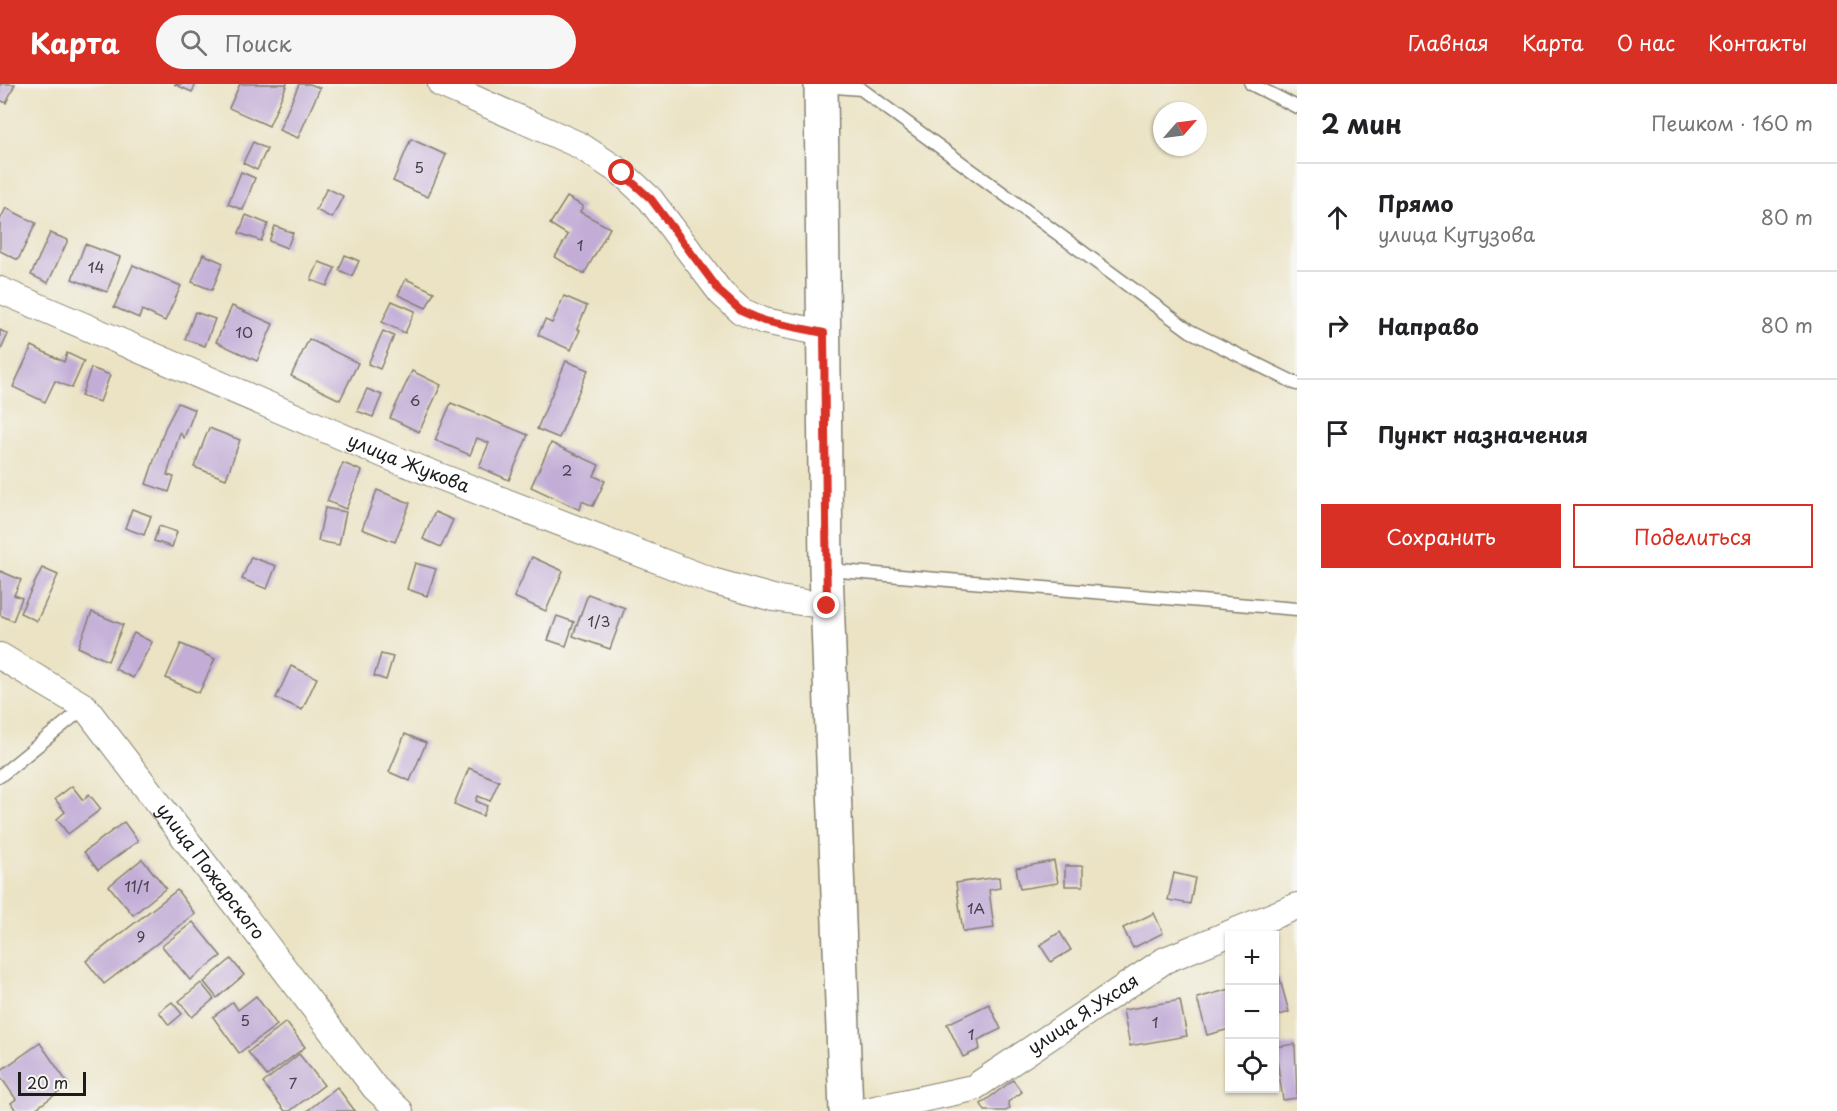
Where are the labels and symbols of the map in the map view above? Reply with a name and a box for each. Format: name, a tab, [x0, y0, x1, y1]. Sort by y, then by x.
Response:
north arrow	[1153, 102, 1207, 156]
house number: 5	[414, 155, 424, 178]
route start	[608, 159, 634, 185]
house number: 1	[577, 233, 583, 256]
house number: 14	[88, 255, 104, 278]
house number: 10	[235, 320, 253, 343]
house number: 6	[410, 388, 420, 411]
street label: улица Жукова	[344, 426, 475, 499]
house number: 2	[562, 458, 572, 481]
route end	[813, 592, 839, 618]
house number: 1/3	[588, 609, 610, 632]
street label: улица Пожарского	[151, 797, 272, 945]
house number: 11/1	[124, 874, 150, 897]
house number: 1А	[967, 896, 985, 919]
house number: 9	[137, 924, 145, 947]
street label: улица Я.Ухсая	[1022, 966, 1143, 1060]
house number: 5	[240, 1008, 250, 1031]
house number: 1	[1152, 1010, 1158, 1033]
house number: 1	[968, 1022, 974, 1045]
scale bar	[18, 1069, 86, 1096]
house number: 7	[289, 1071, 298, 1094]

